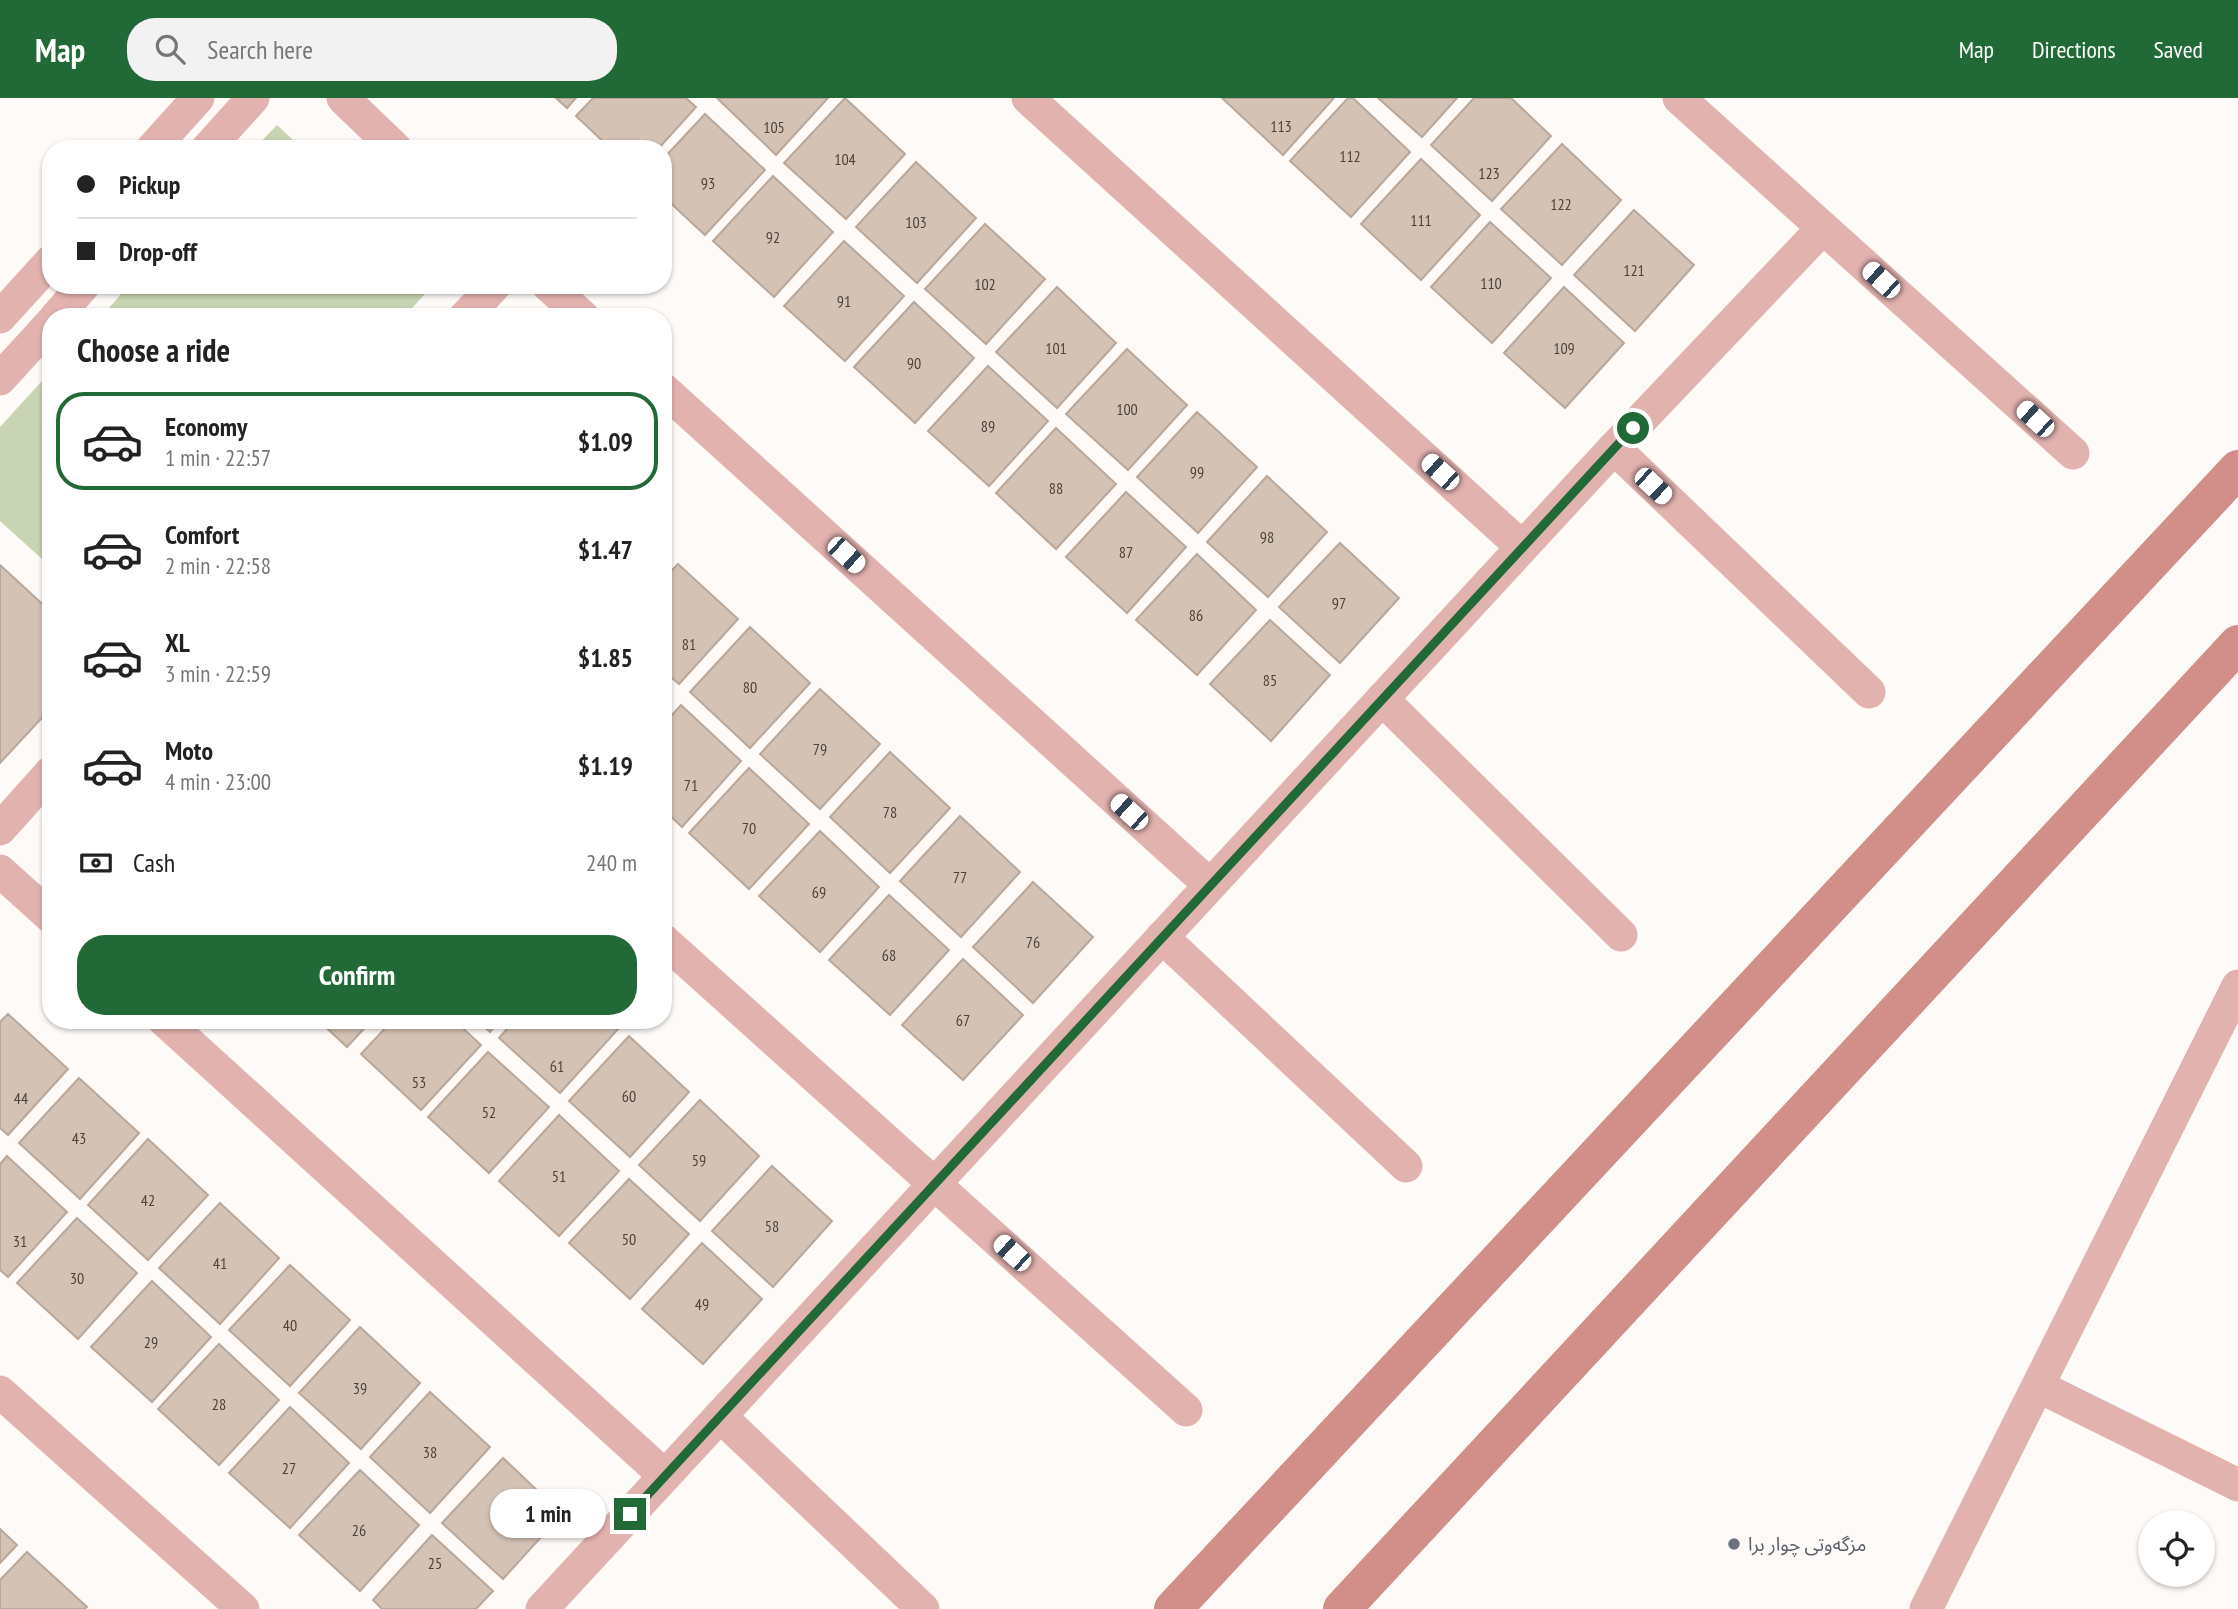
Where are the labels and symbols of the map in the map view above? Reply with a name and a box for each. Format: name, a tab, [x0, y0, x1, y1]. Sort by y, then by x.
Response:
house number: 113	[1270, 116, 1292, 136]
house number: 105	[763, 117, 785, 137]
house number: 112	[1339, 146, 1361, 166]
house number: 104	[834, 149, 856, 169]
house number: 123	[1478, 163, 1500, 183]
house number: 93	[701, 173, 715, 193]
house number: 122	[1550, 194, 1572, 214]
house number: 111	[1410, 210, 1432, 230]
house number: 103	[905, 212, 927, 232]
house number: 92	[766, 227, 780, 247]
car	[1859, 258, 1904, 302]
house number: 121	[1623, 260, 1645, 280]
house number: 110	[1480, 273, 1502, 293]
house number: 102	[974, 274, 996, 294]
house number: 91	[837, 291, 851, 311]
house number: 101	[1045, 338, 1067, 358]
house number: 109	[1553, 338, 1575, 358]
house number: 90	[907, 353, 921, 373]
car	[2013, 397, 2058, 441]
house number: 100	[1116, 399, 1138, 419]
route start	[1617, 412, 1649, 444]
house number: 89	[981, 416, 995, 436]
car	[1418, 450, 1463, 494]
house number: 99	[1190, 462, 1204, 482]
car	[1631, 464, 1676, 508]
house number: 88	[1049, 478, 1063, 498]
house number: 98	[1260, 527, 1274, 547]
car	[824, 533, 869, 577]
house number: 87	[1119, 542, 1133, 562]
house number: 97	[1332, 593, 1346, 613]
house number: 86	[1189, 605, 1203, 625]
house number: 81	[682, 634, 696, 654]
house number: 85	[1263, 670, 1277, 690]
house number: 80	[743, 677, 757, 697]
house number: 79	[813, 739, 827, 759]
house number: 71	[684, 775, 698, 795]
car	[1107, 790, 1152, 834]
house number: 78	[883, 802, 897, 822]
house number: 70	[742, 818, 756, 838]
house number: 77	[953, 867, 967, 887]
house number: 69	[812, 882, 826, 902]
house number: 76	[1026, 932, 1040, 952]
house number: 68	[882, 945, 896, 965]
house number: 67	[956, 1010, 970, 1030]
house number: 61	[550, 1056, 564, 1076]
house number: 53	[412, 1072, 426, 1092]
house number: 60	[622, 1086, 636, 1106]
house number: 44	[14, 1088, 28, 1108]
house number: 52	[482, 1102, 496, 1122]
house number: 43	[72, 1128, 86, 1148]
house number: 59	[692, 1150, 706, 1170]
house number: 51	[552, 1166, 566, 1186]
house number: 42	[141, 1190, 155, 1210]
house number: 58	[765, 1216, 779, 1236]
house number: 50	[622, 1229, 636, 1249]
house number: 31	[13, 1231, 27, 1251]
car	[990, 1231, 1035, 1275]
house number: 41	[213, 1253, 227, 1273]
house number: 30	[70, 1268, 84, 1288]
house number: 49	[695, 1294, 709, 1314]
house number: 40	[283, 1315, 297, 1335]
house number: 29	[144, 1332, 158, 1352]
house number: 39	[353, 1378, 367, 1398]
house number: 28	[212, 1394, 226, 1414]
house number: 38	[423, 1442, 437, 1462]
house number: 27	[282, 1458, 296, 1478]
callout: 1 min	[490, 1490, 606, 1538]
route end	[614, 1498, 646, 1530]
house number: 26	[352, 1520, 366, 1540]
place label: مزگەوتی چوار برا	[1748, 1532, 1866, 1557]
marker: مزگەوتی چوار برا	[1726, 1536, 1742, 1552]
house number: 25	[428, 1553, 442, 1573]

